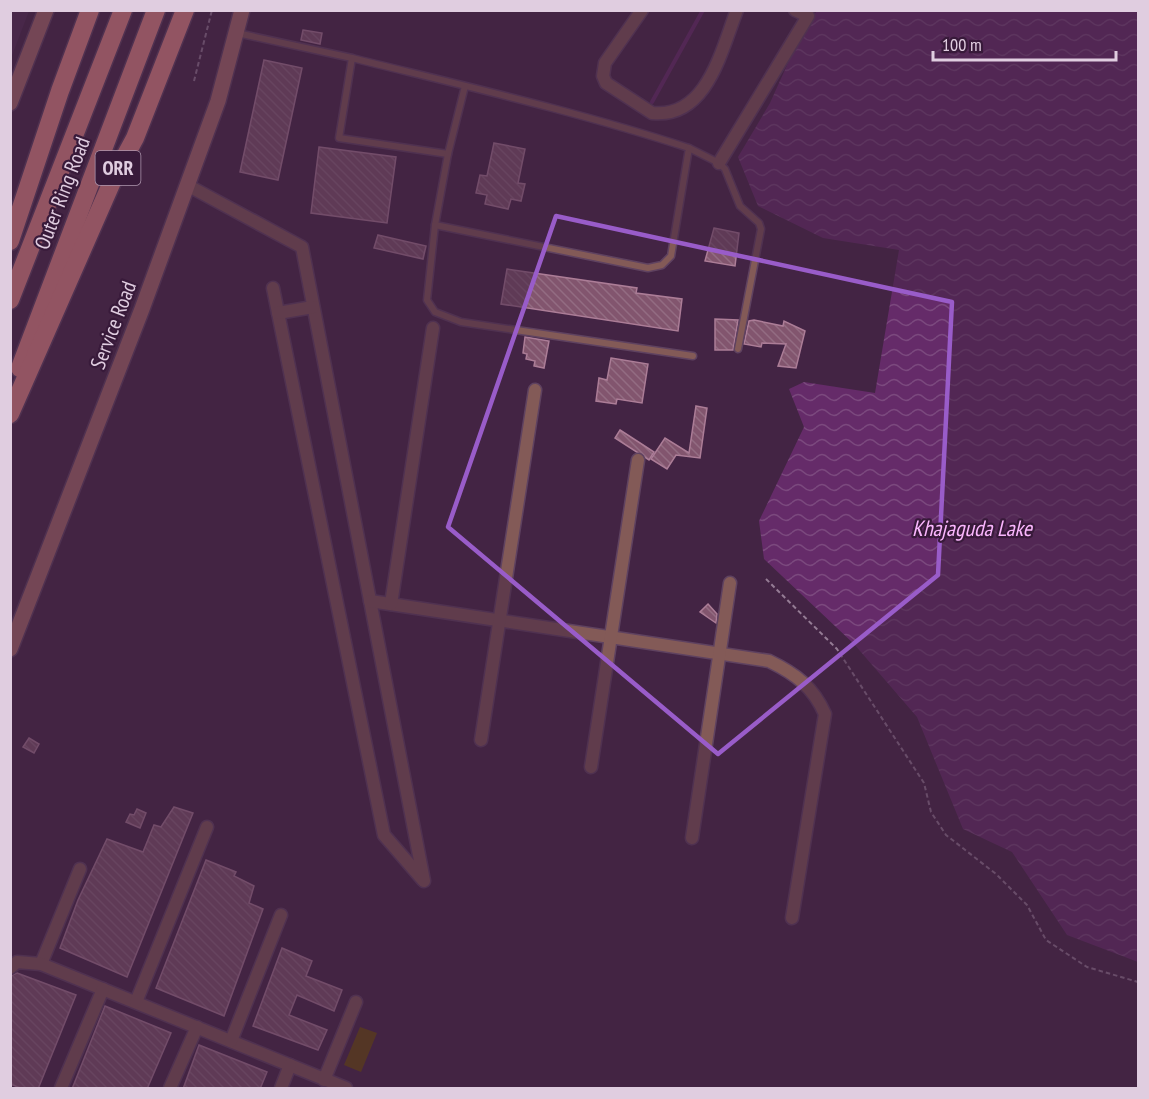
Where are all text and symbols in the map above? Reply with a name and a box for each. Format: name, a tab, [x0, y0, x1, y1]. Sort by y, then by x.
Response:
scale bar	[933, 24, 1116, 62]
text: 100 m	[942, 33, 982, 56]
street label: Outer Ring Road	[28, 133, 96, 253]
road number: ORR	[96, 151, 140, 185]
street label: Service Road	[84, 277, 142, 373]
water label: Khajaguda Lake	[912, 514, 1034, 542]

